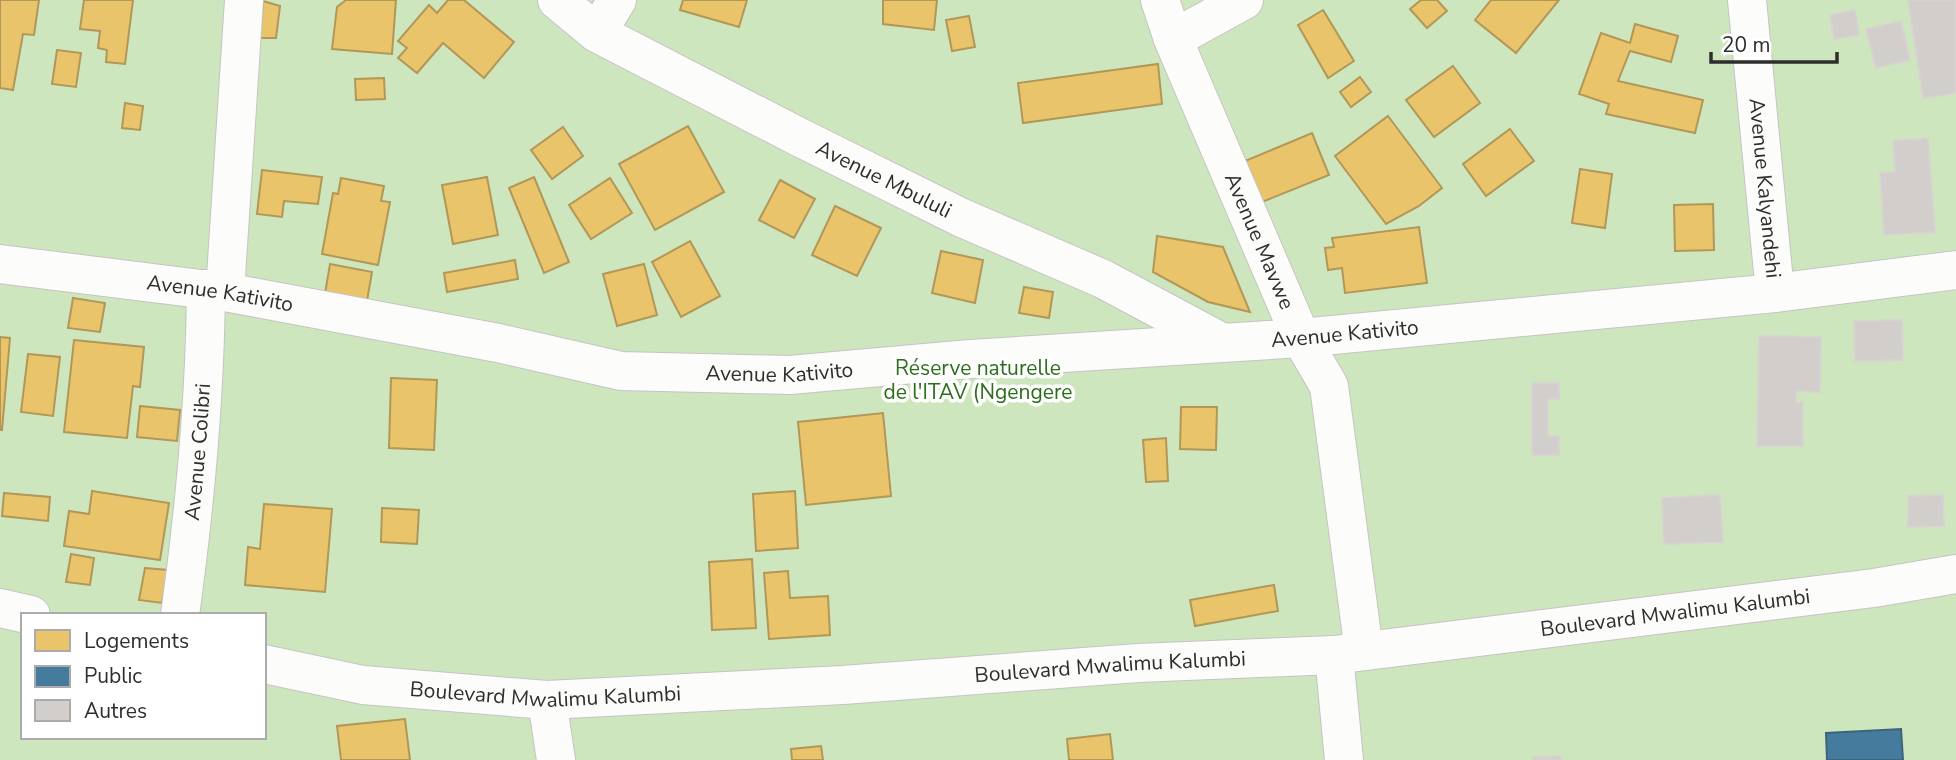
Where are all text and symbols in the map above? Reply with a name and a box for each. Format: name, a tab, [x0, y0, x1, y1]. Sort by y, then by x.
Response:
scale bar	[1711, 21, 1837, 65]
text: 20 m	[1722, 31, 1771, 59]
street label: Avenue Kalyandehi	[1742, 97, 1788, 280]
street label: Avenue Mbululi	[812, 134, 957, 225]
street label: Avenue Mavwe	[1218, 169, 1301, 314]
street label: Avenue Kativito	[145, 268, 296, 318]
street label: Avenue Kativito	[1270, 313, 1420, 354]
park label: Réserve naturelle de l'ITAV (Ngengere	[884, 354, 1072, 406]
street label: Avenue Kativito	[705, 355, 854, 389]
street label: Avenue Colibri	[178, 383, 217, 522]
street label: Boulevard Mwalimu Kalumbi	[1539, 582, 1812, 643]
legend	[21, 613, 266, 739]
text: Logements	[84, 627, 189, 655]
street label: Boulevard Mwalimu Kalumbi	[973, 645, 1246, 689]
text: Public	[84, 662, 142, 690]
street label: Boulevard Mwalimu Kalumbi	[409, 675, 682, 714]
text: Autres	[84, 697, 147, 725]

